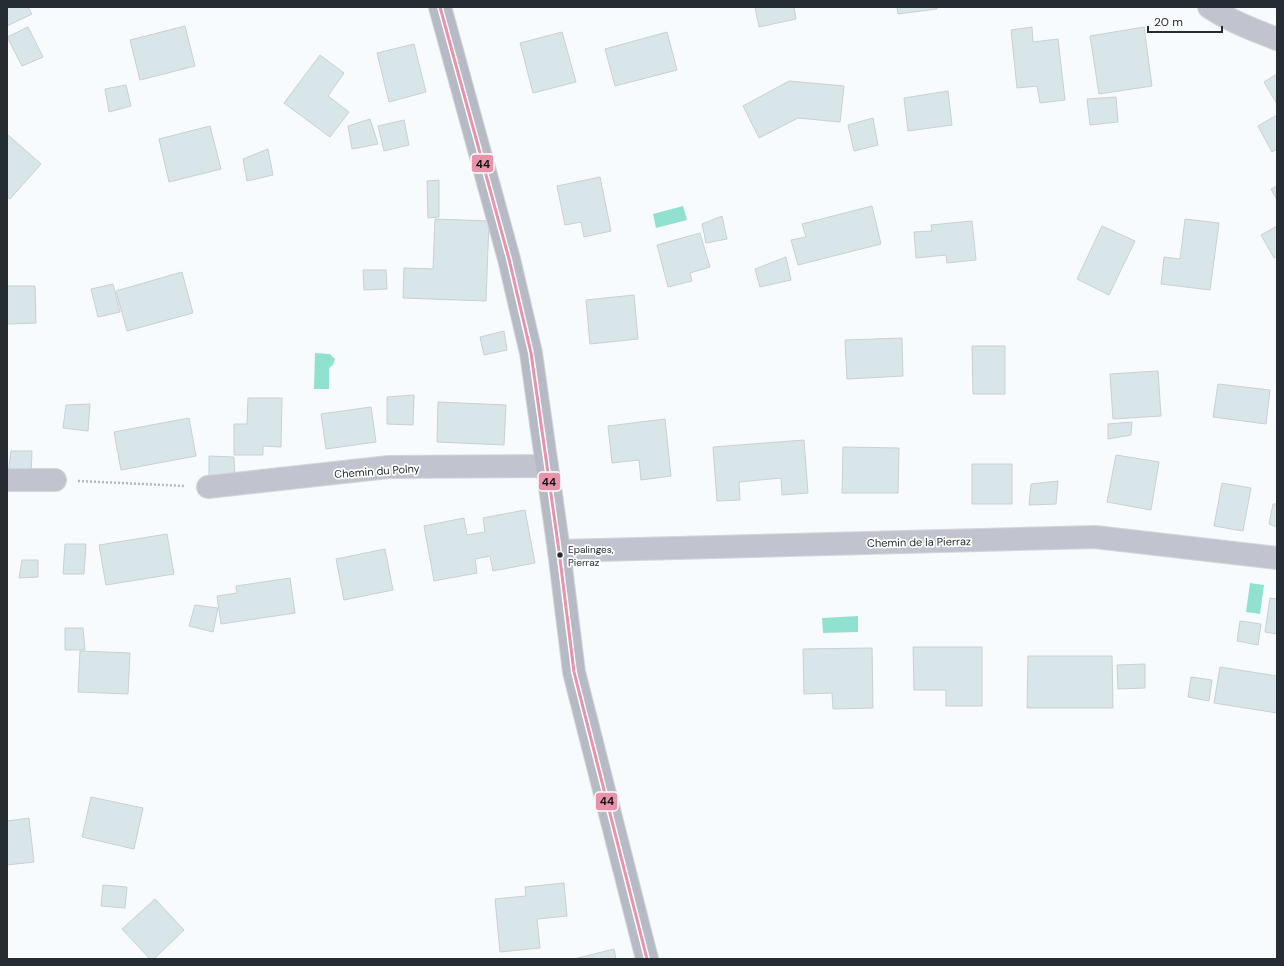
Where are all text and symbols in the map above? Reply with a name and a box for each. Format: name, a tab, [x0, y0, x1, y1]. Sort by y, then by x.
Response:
scale bar	[1148, 8, 1222, 34]
text: 20 m	[1154, 14, 1183, 30]
line badge: 44	[471, 154, 494, 173]
text: 44	[476, 157, 490, 171]
street label: Chemin du Polny	[334, 461, 420, 481]
line badge: 44	[538, 472, 561, 491]
text: 44	[542, 475, 556, 489]
street label: Chemin de la Pierraz	[867, 534, 971, 550]
place label: Epalinges, Pierraz	[568, 543, 614, 569]
marker: Epalinges, Pierraz	[555, 550, 565, 560]
line badge: 44	[595, 792, 618, 811]
text: 44	[600, 794, 614, 808]

